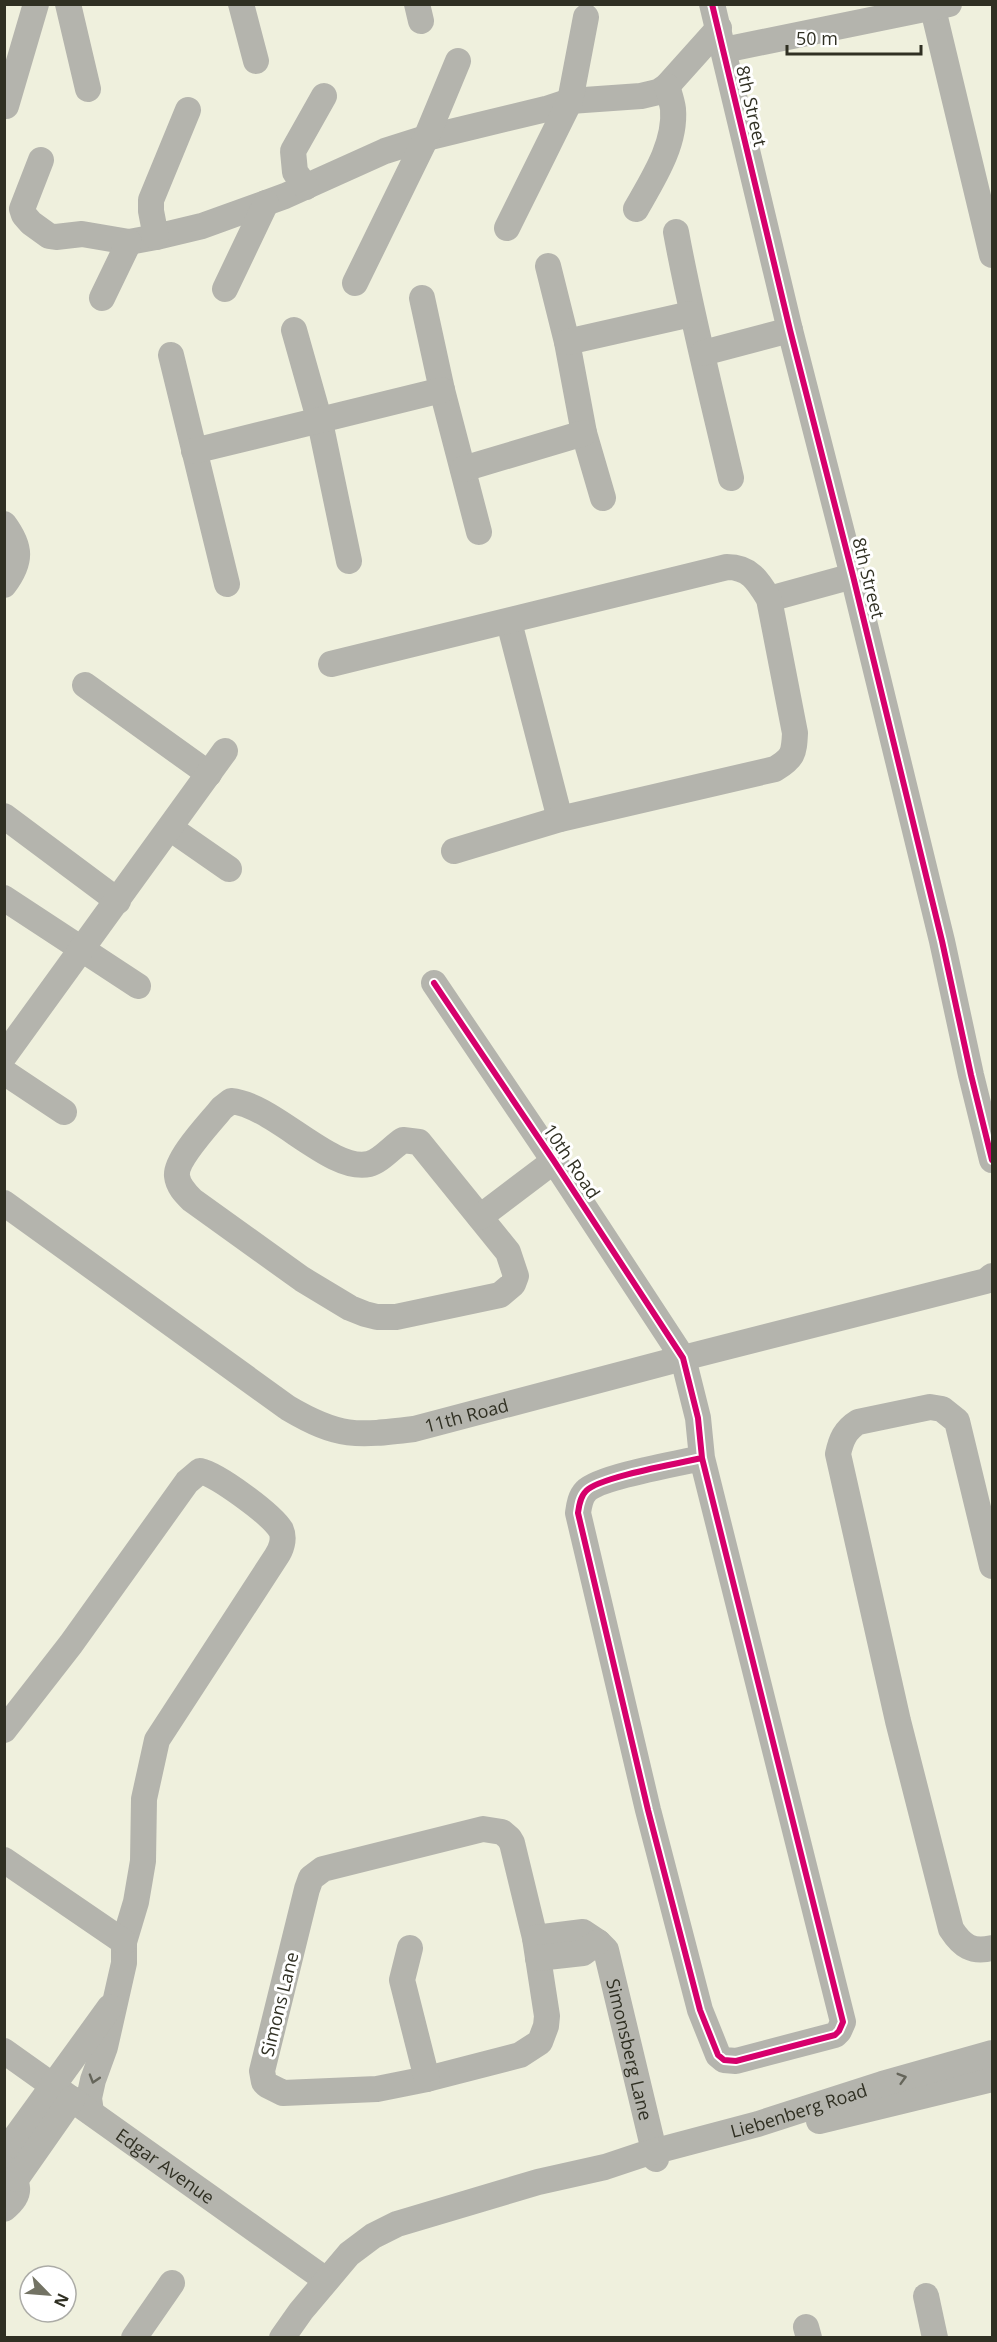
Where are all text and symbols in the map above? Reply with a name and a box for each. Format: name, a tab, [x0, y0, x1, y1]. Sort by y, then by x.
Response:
scale bar	[787, 18, 920, 56]
text: 50 m	[796, 26, 838, 50]
street label: 8th Street	[731, 63, 773, 149]
street label: 8th Street	[847, 535, 891, 621]
street label: 10th Road	[538, 1119, 606, 1203]
street label: 11th Road	[422, 1393, 511, 1438]
street label: Simons Lane	[254, 1949, 304, 2059]
street label: Simonsberg Lane	[601, 1976, 658, 2123]
one-way arrow	[89, 2073, 102, 2084]
one-way arrow	[897, 2073, 907, 2085]
street label: Liebenberg Road	[728, 2078, 870, 2143]
street label: Edgar Avenue	[111, 2122, 219, 2209]
north arrow	[18, 2264, 78, 2324]
text: N	[49, 2290, 74, 2311]

